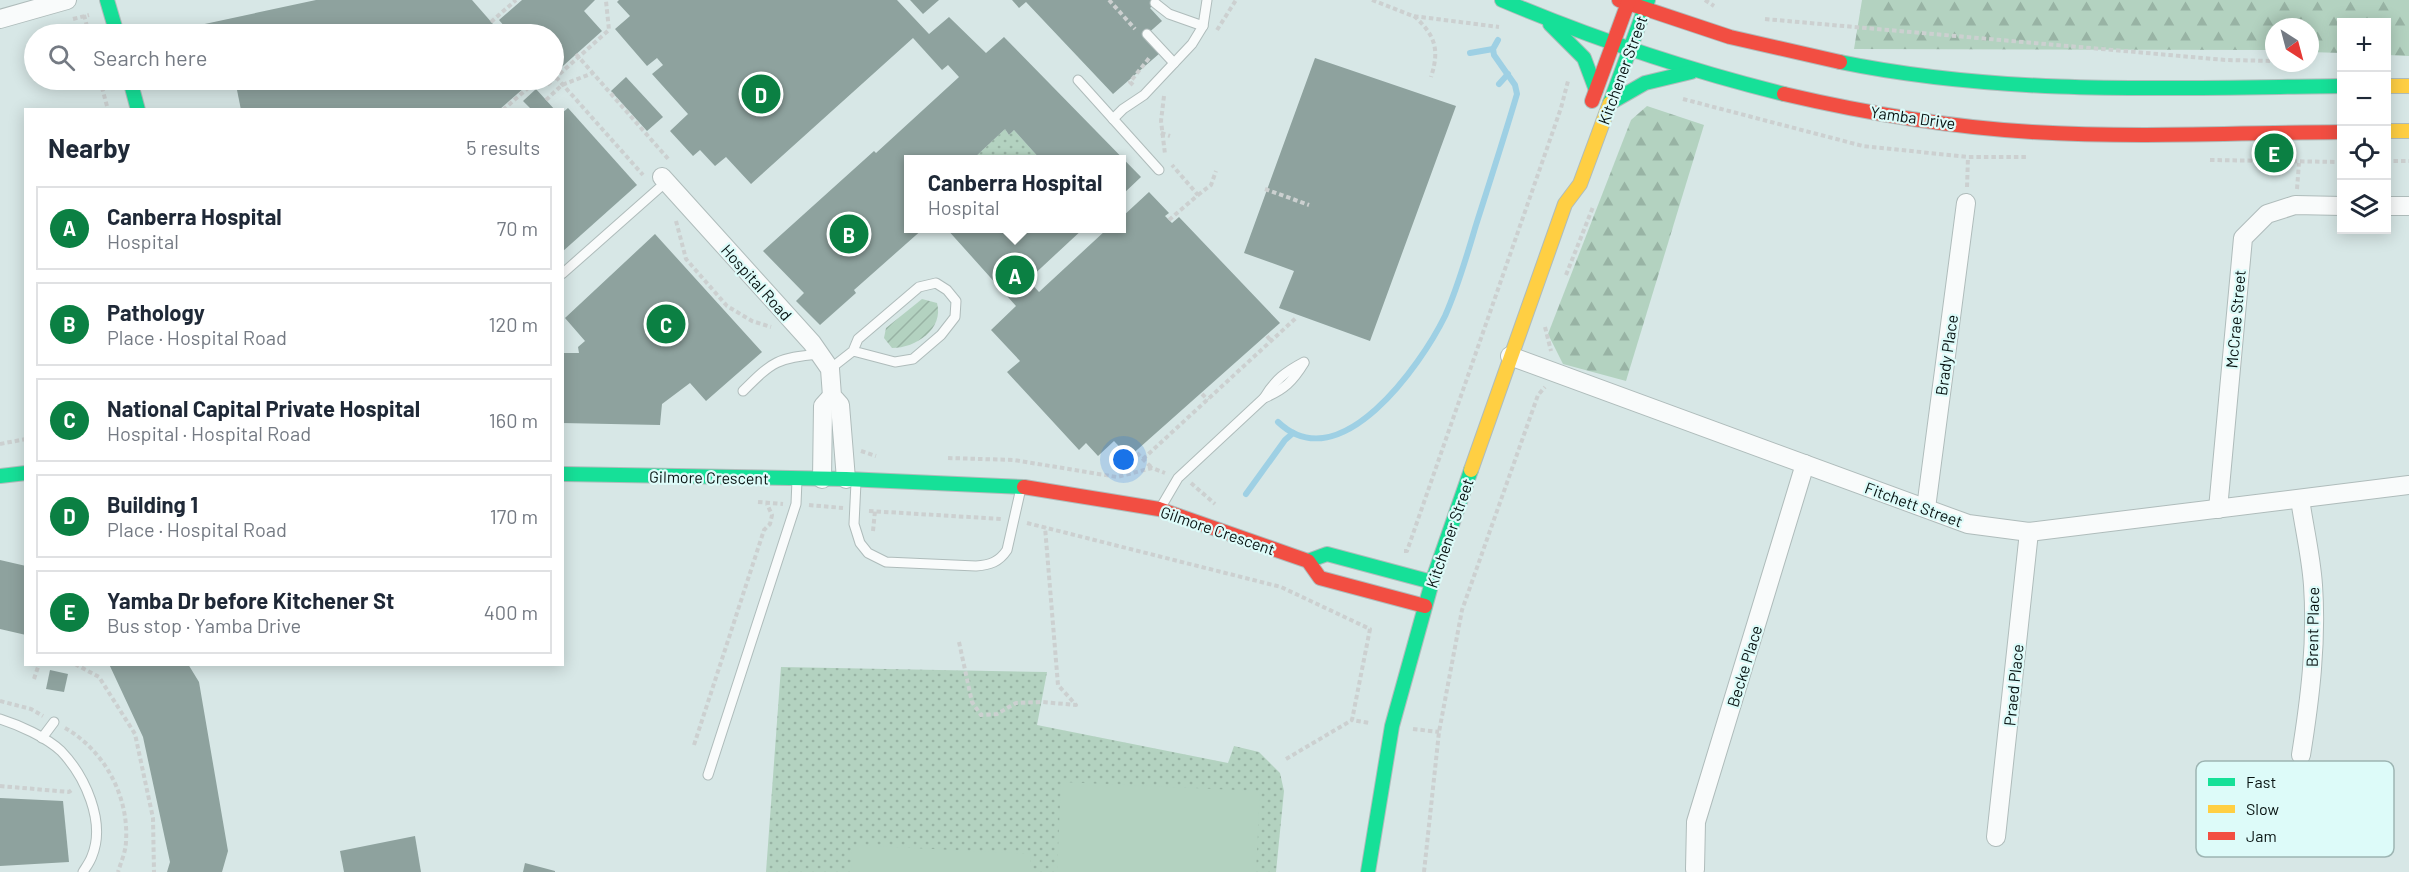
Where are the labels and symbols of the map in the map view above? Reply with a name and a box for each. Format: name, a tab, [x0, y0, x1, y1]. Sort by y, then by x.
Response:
street label: Kitchener Street	[1593, 13, 1651, 127]
north arrow	[2265, 18, 2319, 72]
pin: D	[742, 72, 780, 116]
street label: Yamba Drive	[1869, 102, 1957, 132]
pin: E	[2254, 130, 2294, 176]
pin: B	[830, 212, 868, 256]
street label: Hospital Road	[718, 240, 796, 324]
pin: A	[996, 252, 1034, 298]
street label: McCrae Street	[2221, 269, 2249, 369]
pin: C	[646, 302, 686, 346]
street label: Brady Place	[1931, 313, 1961, 397]
your location	[1109, 445, 1138, 474]
street label: Gilmore Crescent	[649, 466, 769, 488]
street label: Kitchener Street	[1421, 476, 1477, 590]
street label: Fitchett Street	[1863, 478, 1965, 530]
street label: Gilmore Crescent	[1158, 502, 1278, 558]
street label: Brent Place	[2302, 587, 2322, 667]
street label: Becke Place	[1723, 623, 1765, 709]
street label: Praed Place	[1999, 643, 2027, 727]
legend	[2196, 761, 2394, 857]
text: Fast	[2246, 772, 2276, 791]
text: Slow	[2246, 799, 2279, 818]
text: Jam	[2246, 826, 2277, 845]

